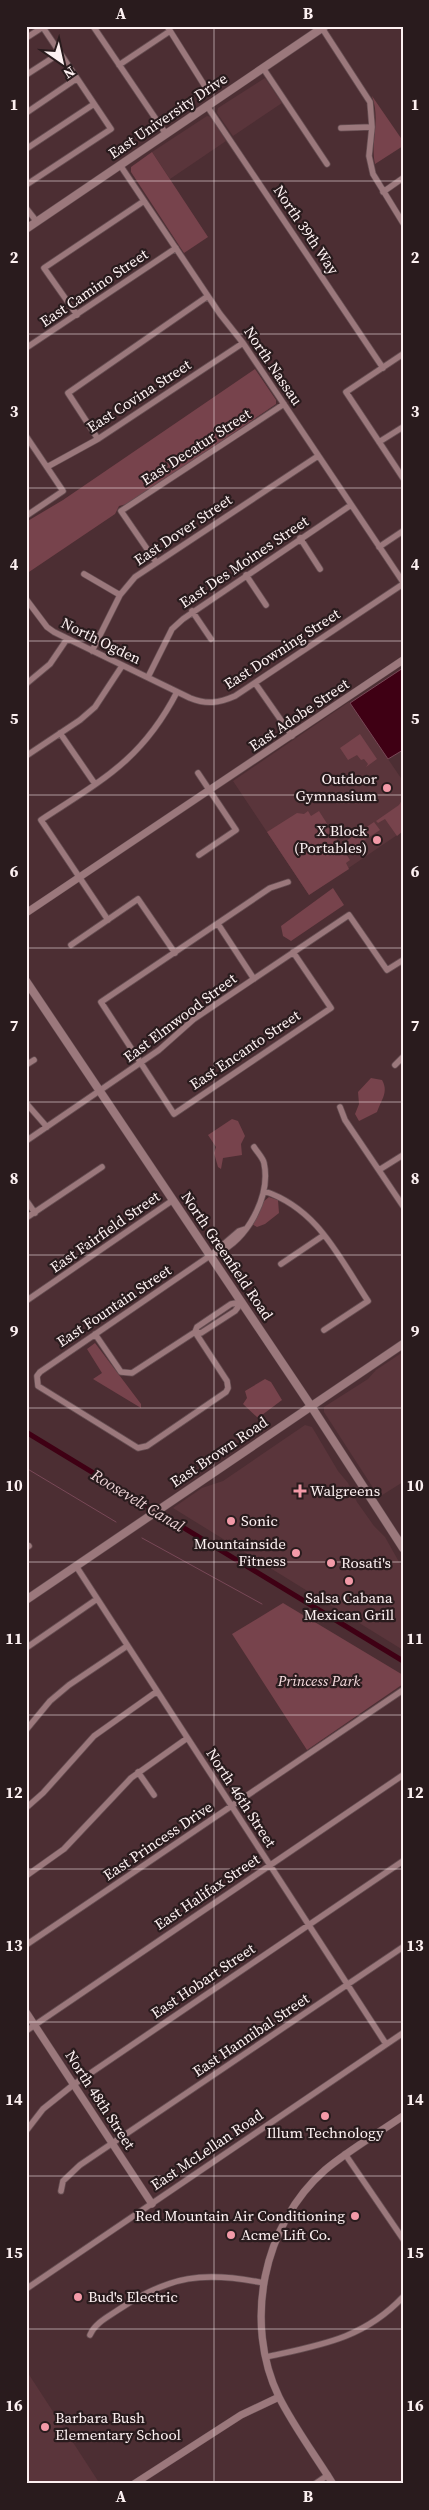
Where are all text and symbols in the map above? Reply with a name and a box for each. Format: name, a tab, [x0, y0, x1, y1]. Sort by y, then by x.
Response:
text: A	[116, 2, 127, 24]
text: B	[303, 2, 314, 24]
north arrow	[38, 38, 88, 88]
text: N	[59, 62, 79, 84]
street label: East University Drive	[104, 68, 232, 163]
text: 1	[10, 93, 18, 115]
text: 1	[411, 93, 419, 115]
street label: North 39th Way	[269, 181, 344, 279]
street label: East Camino Street	[36, 244, 152, 332]
text: 2	[10, 246, 19, 268]
text: 2	[411, 246, 420, 268]
street label: North Nassau	[239, 322, 308, 410]
street label: East Covina Street	[83, 354, 195, 437]
text: 3	[10, 400, 19, 422]
text: 3	[411, 400, 420, 422]
street label: East Decatur Street	[137, 403, 255, 490]
street label: East Dover Street	[130, 489, 236, 570]
street label: East Des Moines Street	[175, 511, 312, 613]
text: 4	[10, 553, 19, 575]
text: 4	[411, 553, 420, 575]
street label: East Downing Street	[220, 603, 344, 694]
street label: North Ogden	[58, 612, 145, 669]
street label: East Adobe Street	[245, 673, 353, 756]
text: 5	[10, 707, 19, 729]
text: 5	[411, 707, 420, 729]
place label: Outdoor Gymnasium	[296, 768, 378, 806]
marker: Outdoor Gymnasium	[381, 782, 393, 794]
place label: X Block (Portables)	[294, 820, 368, 858]
marker: X Block (Portables)	[371, 834, 383, 846]
text: 6	[10, 860, 19, 882]
text: 6	[411, 860, 420, 882]
street label: East Elmwood Street	[119, 968, 241, 1067]
street label: East Encanto Street	[185, 1005, 304, 1094]
text: 7	[10, 1014, 19, 1036]
text: 7	[411, 1014, 420, 1036]
text: 8	[10, 1167, 18, 1189]
text: 8	[411, 1167, 419, 1189]
street label: East Fairfield Street	[45, 1186, 164, 1277]
street label: North Greenfield Road	[176, 1187, 279, 1325]
street label: East Fountain Street	[52, 1259, 175, 1352]
text: 9	[10, 1320, 19, 1342]
text: 9	[411, 1320, 420, 1342]
street label: East Brown Road	[166, 1411, 272, 1492]
water label: Roosevelt Canal	[86, 1463, 189, 1537]
text: 10	[5, 1474, 23, 1496]
text: 10	[406, 1474, 424, 1496]
place label: Walgreens	[310, 1480, 380, 1501]
marker: Walgreens	[294, 1485, 306, 1497]
place label: Sonic	[241, 1510, 278, 1531]
marker: Sonic	[225, 1515, 237, 1527]
place label: Mountainside Fitness	[194, 1533, 286, 1571]
marker: Mountainside Fitness	[290, 1547, 302, 1559]
place label: Rosati's	[341, 1552, 391, 1573]
marker: Rosati's	[325, 1557, 337, 1569]
marker: Salsa Cabana Mexican Grill	[343, 1575, 355, 1587]
place label: Salsa Cabana Mexican Grill	[304, 1587, 395, 1625]
text: 11	[5, 1627, 23, 1649]
text: 11	[406, 1627, 424, 1649]
park label: Princess Park	[277, 1670, 361, 1691]
street label: North 46th Street	[201, 1744, 281, 1851]
text: 12	[5, 1781, 23, 1803]
text: 12	[406, 1781, 424, 1803]
street label: East Princess Drive	[99, 1796, 217, 1885]
street label: East Halifax Street	[150, 1848, 264, 1935]
text: 13	[5, 1934, 23, 1956]
text: 13	[406, 1934, 424, 1956]
street label: East Hobart Street	[147, 1938, 259, 2023]
street label: East Hannibal Street	[188, 1988, 313, 2081]
street label: North 48th Street	[60, 2046, 140, 2153]
text: 14	[5, 2088, 23, 2110]
text: 14	[406, 2088, 424, 2110]
street label: East McLellan Road	[146, 2104, 267, 2195]
marker: Illum Technology	[319, 2110, 331, 2122]
place label: Illum Technology	[266, 2122, 384, 2143]
place label: Red Mountain Air Conditioning	[135, 2205, 345, 2226]
marker: Red Mountain Air Conditioning	[349, 2210, 361, 2222]
place label: Acme Lift Co.	[241, 2224, 331, 2245]
marker: Acme Lift Co.	[225, 2229, 237, 2241]
text: 15	[5, 2241, 23, 2263]
text: 15	[406, 2241, 424, 2263]
place label: Bud's Electric	[88, 2286, 178, 2307]
marker: Bud's Electric	[72, 2291, 84, 2303]
text: 16	[5, 2394, 23, 2416]
text: 16	[406, 2394, 424, 2416]
place label: Barbara Bush Elementary School	[55, 2407, 182, 2445]
marker: Barbara Bush Elementary School	[39, 2421, 51, 2433]
text: A	[116, 2485, 127, 2507]
text: B	[303, 2485, 314, 2507]

